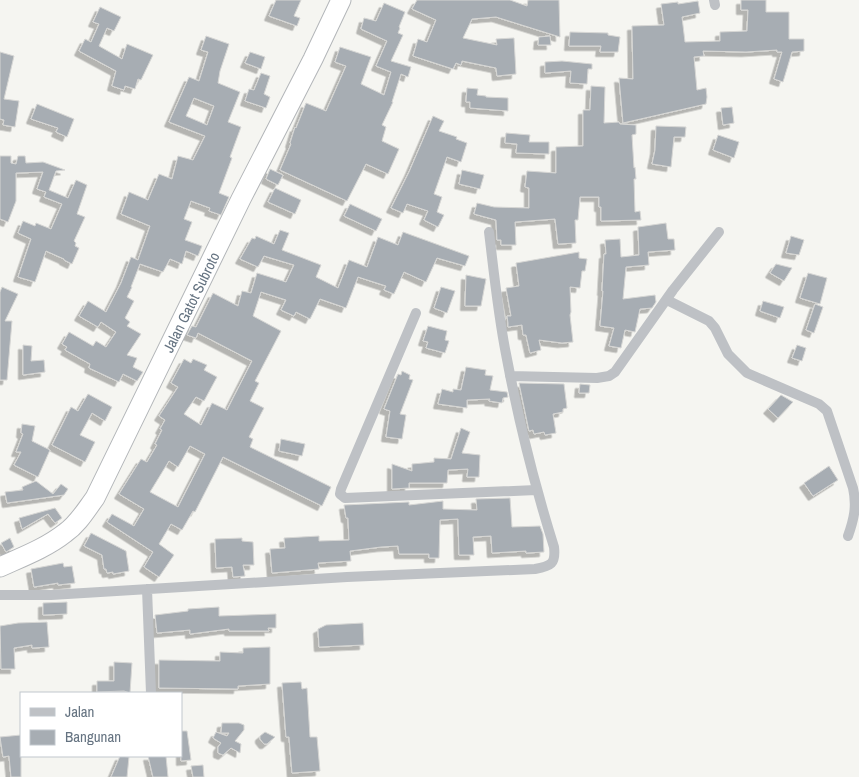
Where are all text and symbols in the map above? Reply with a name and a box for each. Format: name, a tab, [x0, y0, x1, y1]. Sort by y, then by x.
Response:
street label: Jalan Gatot Subroto	[157, 248, 224, 356]
legend	[20, 692, 182, 757]
text: Jalan	[65, 701, 94, 722]
text: Bangunan	[65, 726, 121, 747]

